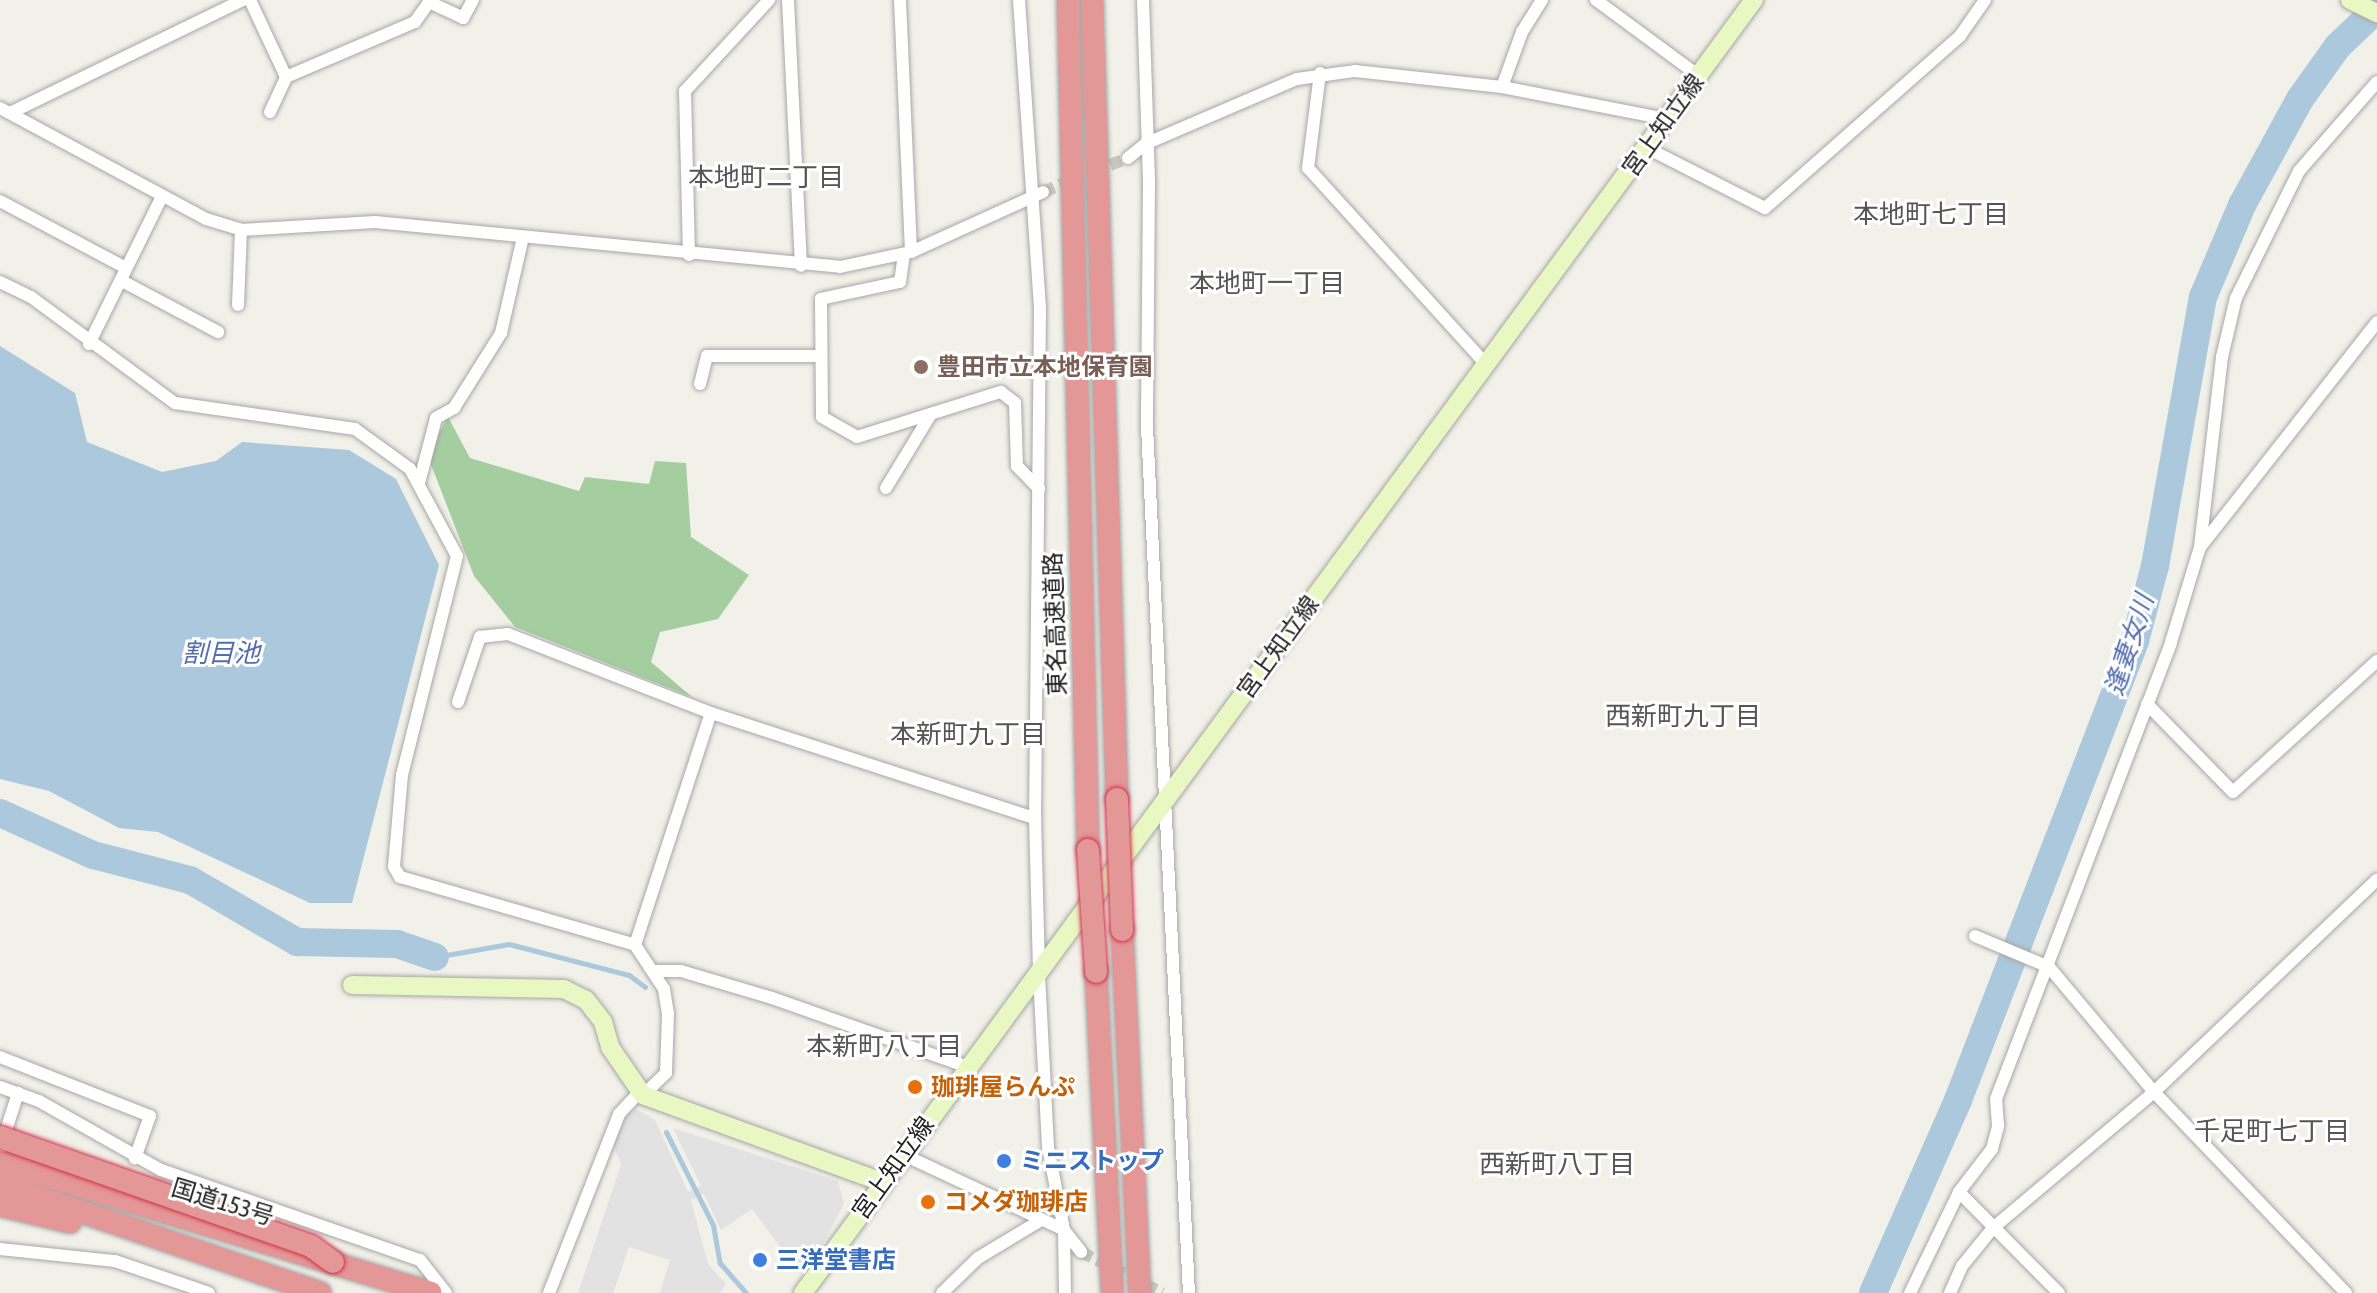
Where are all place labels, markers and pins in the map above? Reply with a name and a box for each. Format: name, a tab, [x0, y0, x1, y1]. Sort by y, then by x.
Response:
place label: 豊田市立本地保育園	[937, 353, 1153, 381]
marker: 豊田市立本地保育園	[912, 358, 930, 376]
place label: 珈琲屋らんぷ	[931, 1073, 1075, 1101]
marker: 珈琲屋らんぷ	[906, 1078, 924, 1096]
place label: ミニストップ	[1020, 1147, 1164, 1175]
marker: ミニストップ	[995, 1152, 1013, 1170]
place label: コメダ珈琲店	[944, 1188, 1088, 1216]
marker: コメダ珈琲店	[919, 1193, 937, 1211]
place label: 三洋堂書店	[776, 1246, 896, 1274]
marker: 三洋堂書店	[751, 1251, 769, 1269]

